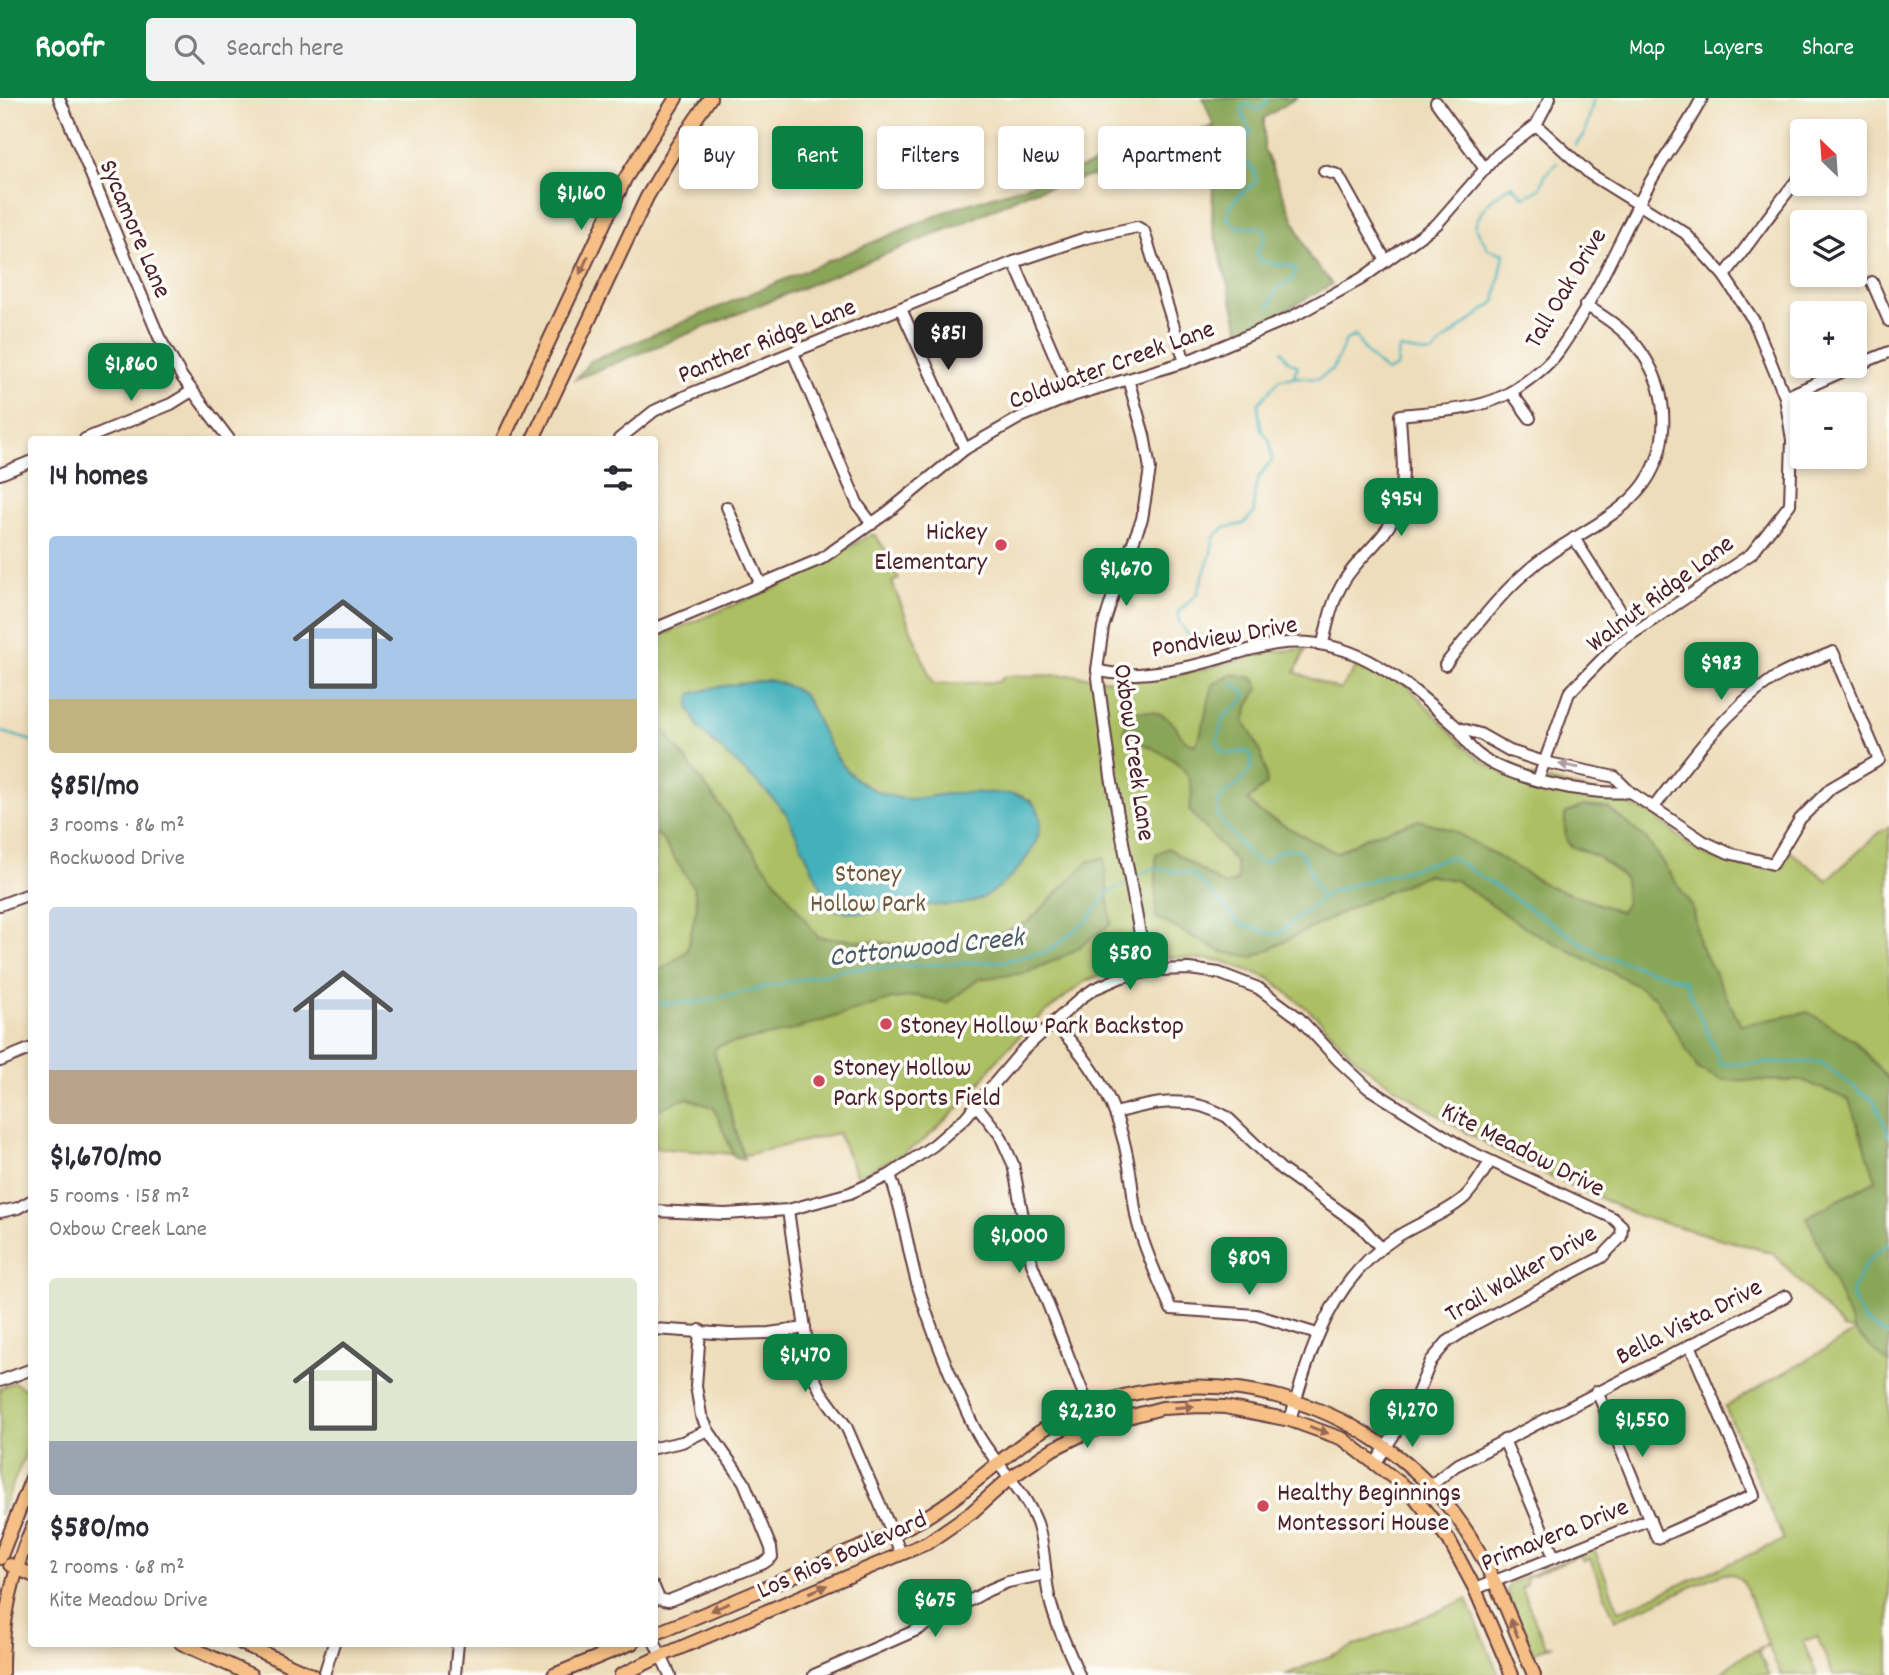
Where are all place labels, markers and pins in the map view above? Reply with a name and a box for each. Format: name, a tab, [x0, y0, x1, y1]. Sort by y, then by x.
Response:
pin: $1,160	[524, 172, 638, 232]
pin: $851	[907, 313, 989, 372]
pin: $1,860	[74, 344, 188, 403]
pin: $954	[1360, 478, 1442, 538]
place label: Hickey Elementary	[874, 515, 987, 582]
marker: Hickey Elementary	[993, 537, 1009, 553]
pin: $1,670	[1069, 548, 1183, 608]
pin: $983	[1680, 642, 1762, 702]
pin: $580	[1089, 932, 1171, 992]
place label: Stoney Hollow Park Backstop	[900, 1009, 1184, 1046]
marker: Stoney Hollow Park Backstop	[878, 1016, 894, 1032]
place label: Stoney Hollow Park Sports Field	[833, 1051, 1001, 1118]
marker: Stoney Hollow Park Sports Field	[811, 1073, 827, 1089]
pin: $1,000	[962, 1216, 1076, 1275]
pin: $809	[1208, 1238, 1290, 1297]
pin: $1,470	[748, 1334, 862, 1394]
pin: $2,230	[1030, 1390, 1144, 1450]
pin: $1,270	[1355, 1390, 1469, 1449]
pin: $1,550	[1585, 1400, 1699, 1459]
place label: Healthy Beginnings Montessori House	[1277, 1476, 1461, 1543]
marker: Healthy Beginnings Montessori House	[1255, 1498, 1271, 1514]
pin: $675	[894, 1580, 976, 1639]

